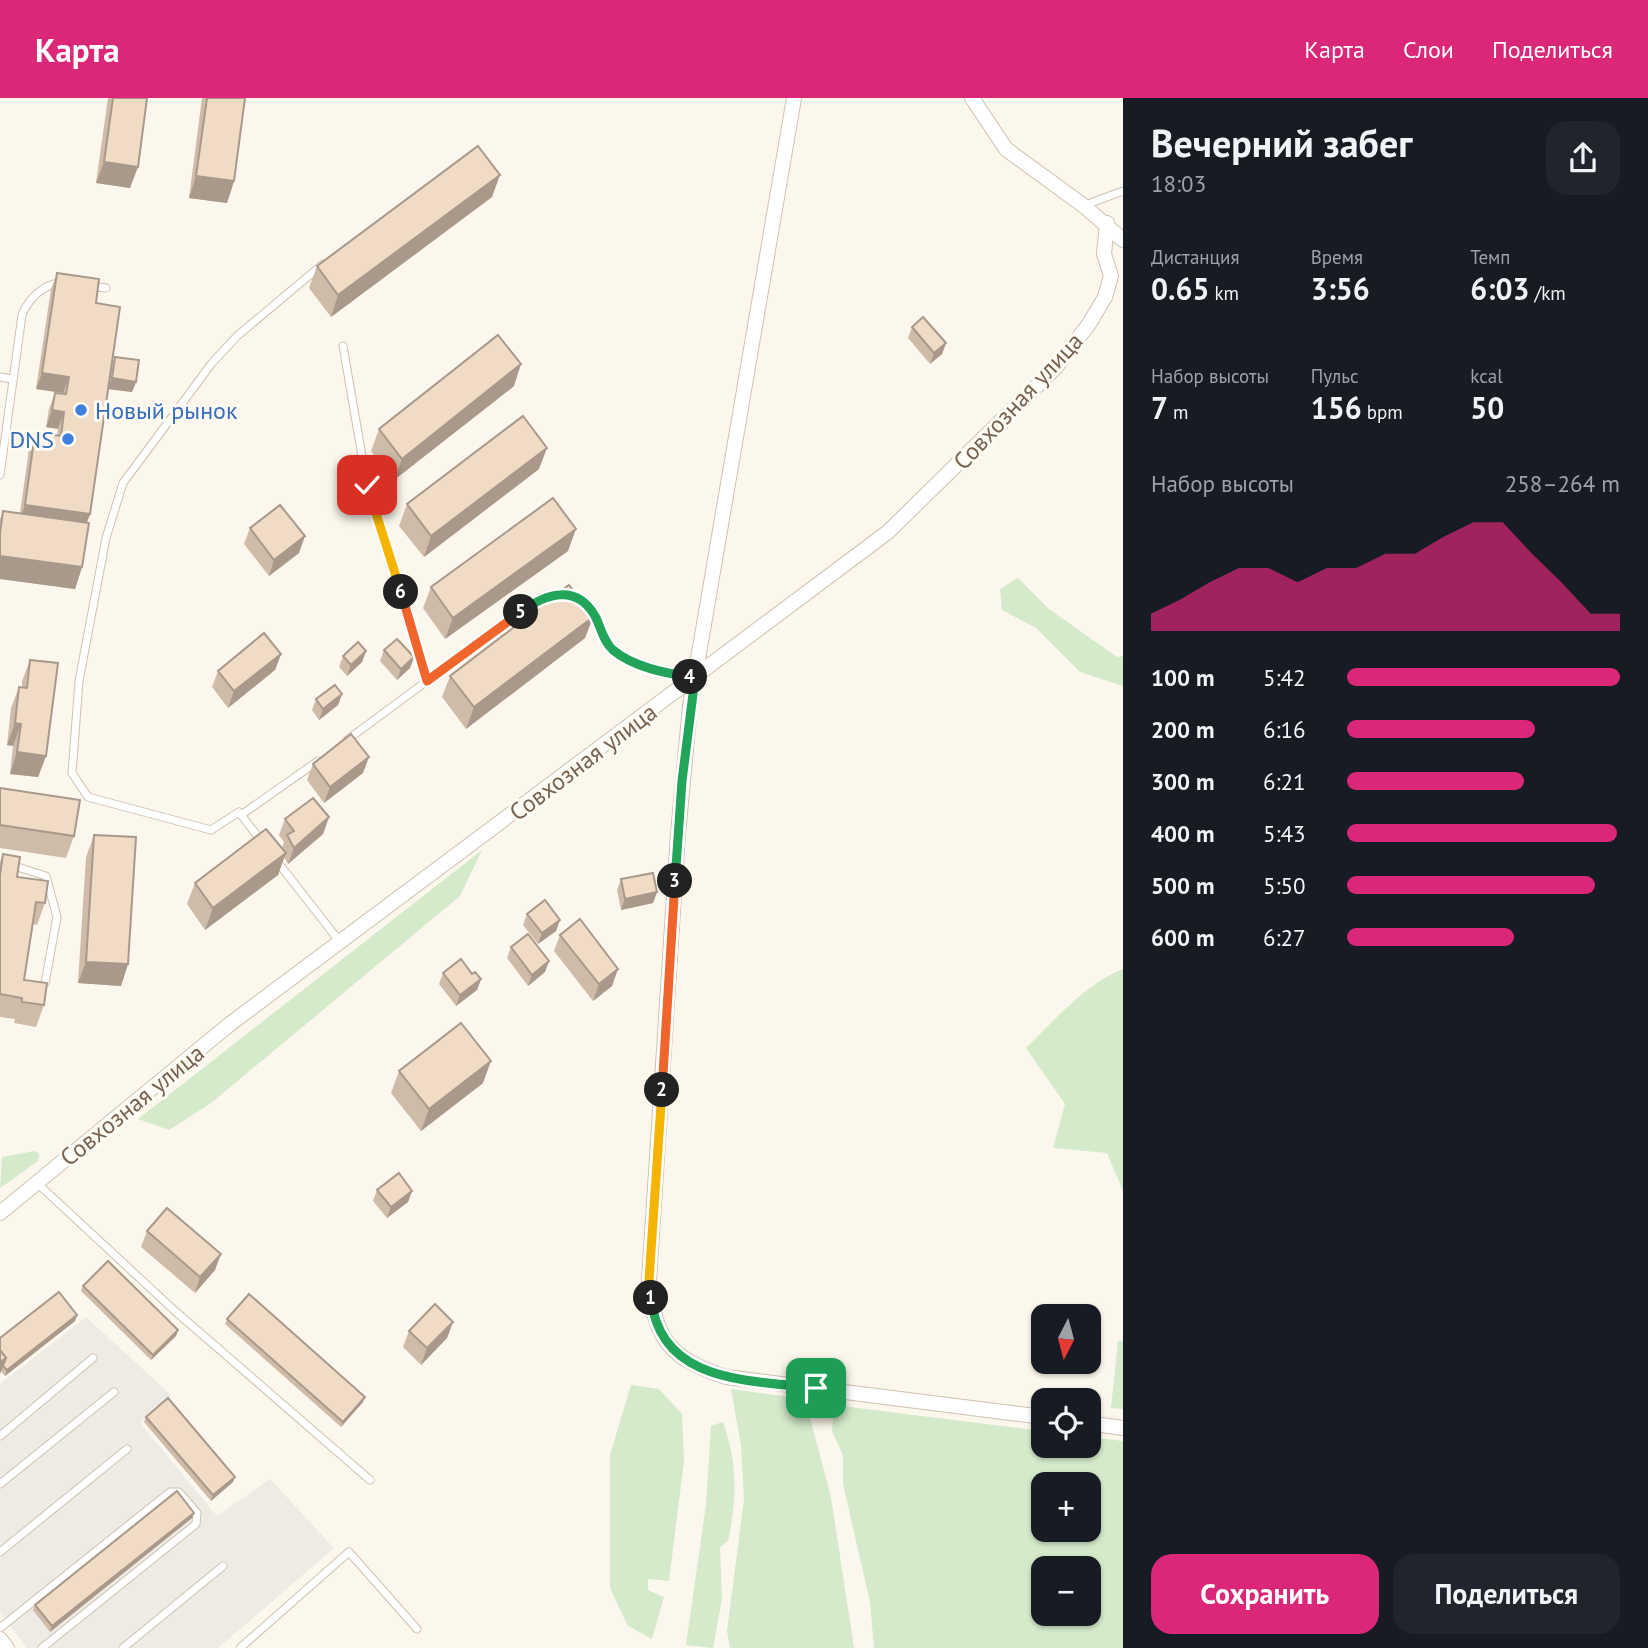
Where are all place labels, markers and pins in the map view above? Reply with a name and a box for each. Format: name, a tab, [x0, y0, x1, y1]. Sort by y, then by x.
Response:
place label: Новый рынок	[95, 395, 238, 426]
marker: Новый рынок	[73, 402, 89, 418]
place label: DNS	[9, 424, 54, 455]
marker: DNS	[60, 431, 76, 447]
pin	[337, 455, 397, 515]
pin: 6	[384, 574, 418, 610]
pin: 5	[504, 594, 538, 630]
pin: 4	[672, 660, 708, 694]
pin: 3	[658, 864, 692, 898]
pin: 2	[644, 1072, 680, 1108]
pin: 1	[634, 1280, 668, 1316]
pin	[786, 1358, 846, 1418]

